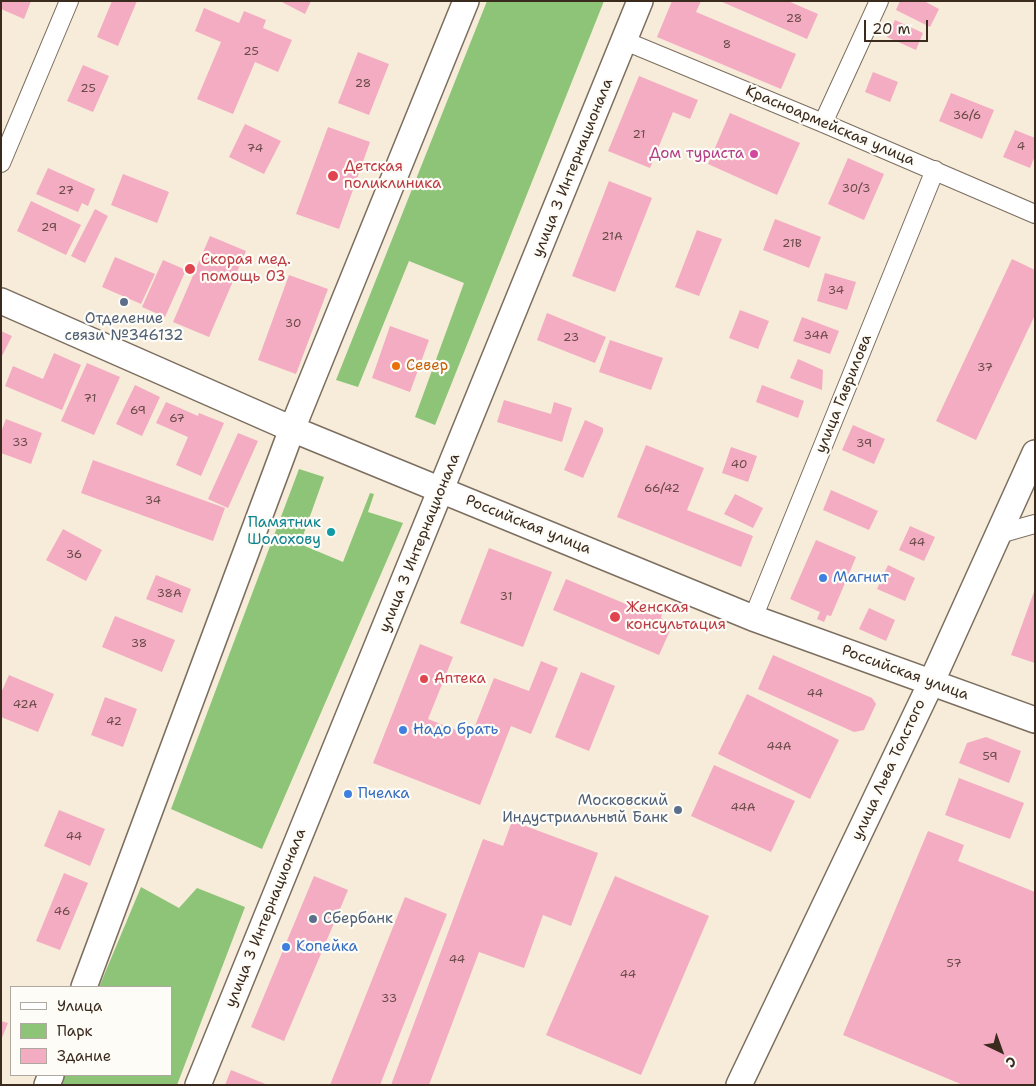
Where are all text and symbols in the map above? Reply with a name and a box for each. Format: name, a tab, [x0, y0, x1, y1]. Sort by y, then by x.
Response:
scale bar	[866, 10, 930, 42]
house number: 28	[786, 12, 802, 26]
text: 20 m	[872, 19, 911, 39]
house number: 8	[723, 38, 731, 52]
house number: 25	[243, 45, 259, 59]
street label: улица 3 Интернационала	[529, 76, 617, 260]
house number: 28	[355, 77, 371, 91]
house number: 25	[80, 82, 96, 96]
street label: Красноармейская улица	[743, 82, 917, 170]
house number: 36/6	[953, 109, 981, 123]
house number: 21	[633, 128, 645, 142]
house number: 4	[1017, 140, 1025, 154]
house number: 74	[247, 142, 263, 156]
place label: Дом туриста	[649, 145, 744, 163]
marker: Дом туриста	[748, 148, 760, 160]
place label: Детская поликлиника	[344, 158, 441, 193]
marker: Детская поликлиника	[326, 169, 340, 183]
house number: 30/3	[842, 182, 870, 196]
house number: 27	[58, 184, 74, 198]
house number: 29	[41, 221, 57, 235]
house number: 21А	[601, 230, 623, 244]
house number: 21В	[782, 237, 802, 251]
place label: Скорая мед. помощь 03	[201, 251, 291, 286]
marker: Скорая мед. помощь 03	[183, 262, 197, 276]
house number: 34	[828, 284, 844, 298]
marker: Отделение связи №346132	[118, 296, 130, 308]
place label: Отделение связи №346132	[65, 310, 183, 345]
house number: 30	[285, 317, 301, 331]
house number: 34А	[803, 329, 829, 343]
house number: 23	[563, 331, 579, 345]
street label: улица Гаврилова	[812, 332, 876, 456]
place label: Север	[406, 357, 448, 375]
marker: Север	[390, 360, 402, 372]
house number: 37	[977, 361, 993, 375]
house number: 71	[84, 392, 96, 406]
house number: 69	[130, 404, 146, 418]
house number: 67	[169, 412, 185, 426]
house number: 33	[12, 436, 28, 450]
house number: 39	[856, 437, 872, 451]
street label: улица 3 Интернационала	[376, 451, 464, 635]
house number: 40	[731, 458, 747, 472]
house number: 66/42	[644, 482, 680, 496]
street label: Российская улица	[462, 492, 594, 558]
house number: 34	[145, 494, 161, 508]
place label: Памятник Шолохову	[247, 514, 321, 549]
marker: Памятник Шолохову	[325, 526, 337, 538]
house number: 44	[909, 536, 925, 550]
house number: 36	[66, 548, 82, 562]
place label: Магнит	[833, 569, 889, 587]
marker: Магнит	[817, 572, 829, 584]
house number: 38А	[156, 587, 182, 601]
house number: 31	[500, 590, 512, 604]
place label: Женская консультация	[626, 599, 726, 634]
marker: Женская консультация	[608, 610, 622, 624]
house number: 38	[131, 637, 147, 651]
street label: Российская улица	[839, 642, 971, 704]
place label: Аптека	[434, 670, 486, 688]
marker: Аптека	[418, 673, 430, 685]
house number: 44	[807, 687, 823, 701]
street label: улица Льва Толстого	[848, 697, 930, 843]
house number: 42А	[13, 698, 37, 712]
house number: 42	[106, 715, 122, 729]
place label: Надо брать	[413, 721, 498, 739]
marker: Надо брать	[397, 724, 409, 736]
house number: 44А	[766, 740, 792, 754]
house number: 59	[982, 750, 998, 764]
place label: Пчелка	[358, 785, 410, 803]
marker: Пчелка	[342, 788, 354, 800]
place label: Московский Индустриальный Банк	[502, 792, 668, 827]
house number: 44А	[730, 801, 756, 815]
marker: Московский Индустриальный Банк	[672, 804, 684, 816]
street label: улица 3 Интернационала	[222, 826, 310, 1010]
house number: 44	[66, 830, 82, 844]
house number: 46	[54, 905, 70, 919]
place label: Сбербанк	[323, 910, 393, 928]
marker: Сбербанк	[307, 913, 319, 925]
place label: Копейка	[296, 938, 358, 956]
marker: Копейка	[280, 941, 292, 953]
house number: 44	[449, 953, 465, 967]
house number: 57	[946, 957, 962, 971]
house number: 44	[620, 968, 636, 982]
legend	[10, 986, 172, 1076]
house number: 33	[381, 992, 397, 1006]
text: Улица	[57, 996, 102, 1016]
text: Парк	[57, 1021, 93, 1041]
north arrow	[976, 1026, 1026, 1076]
text: Здание	[57, 1046, 111, 1066]
text: С	[1002, 1053, 1020, 1072]

